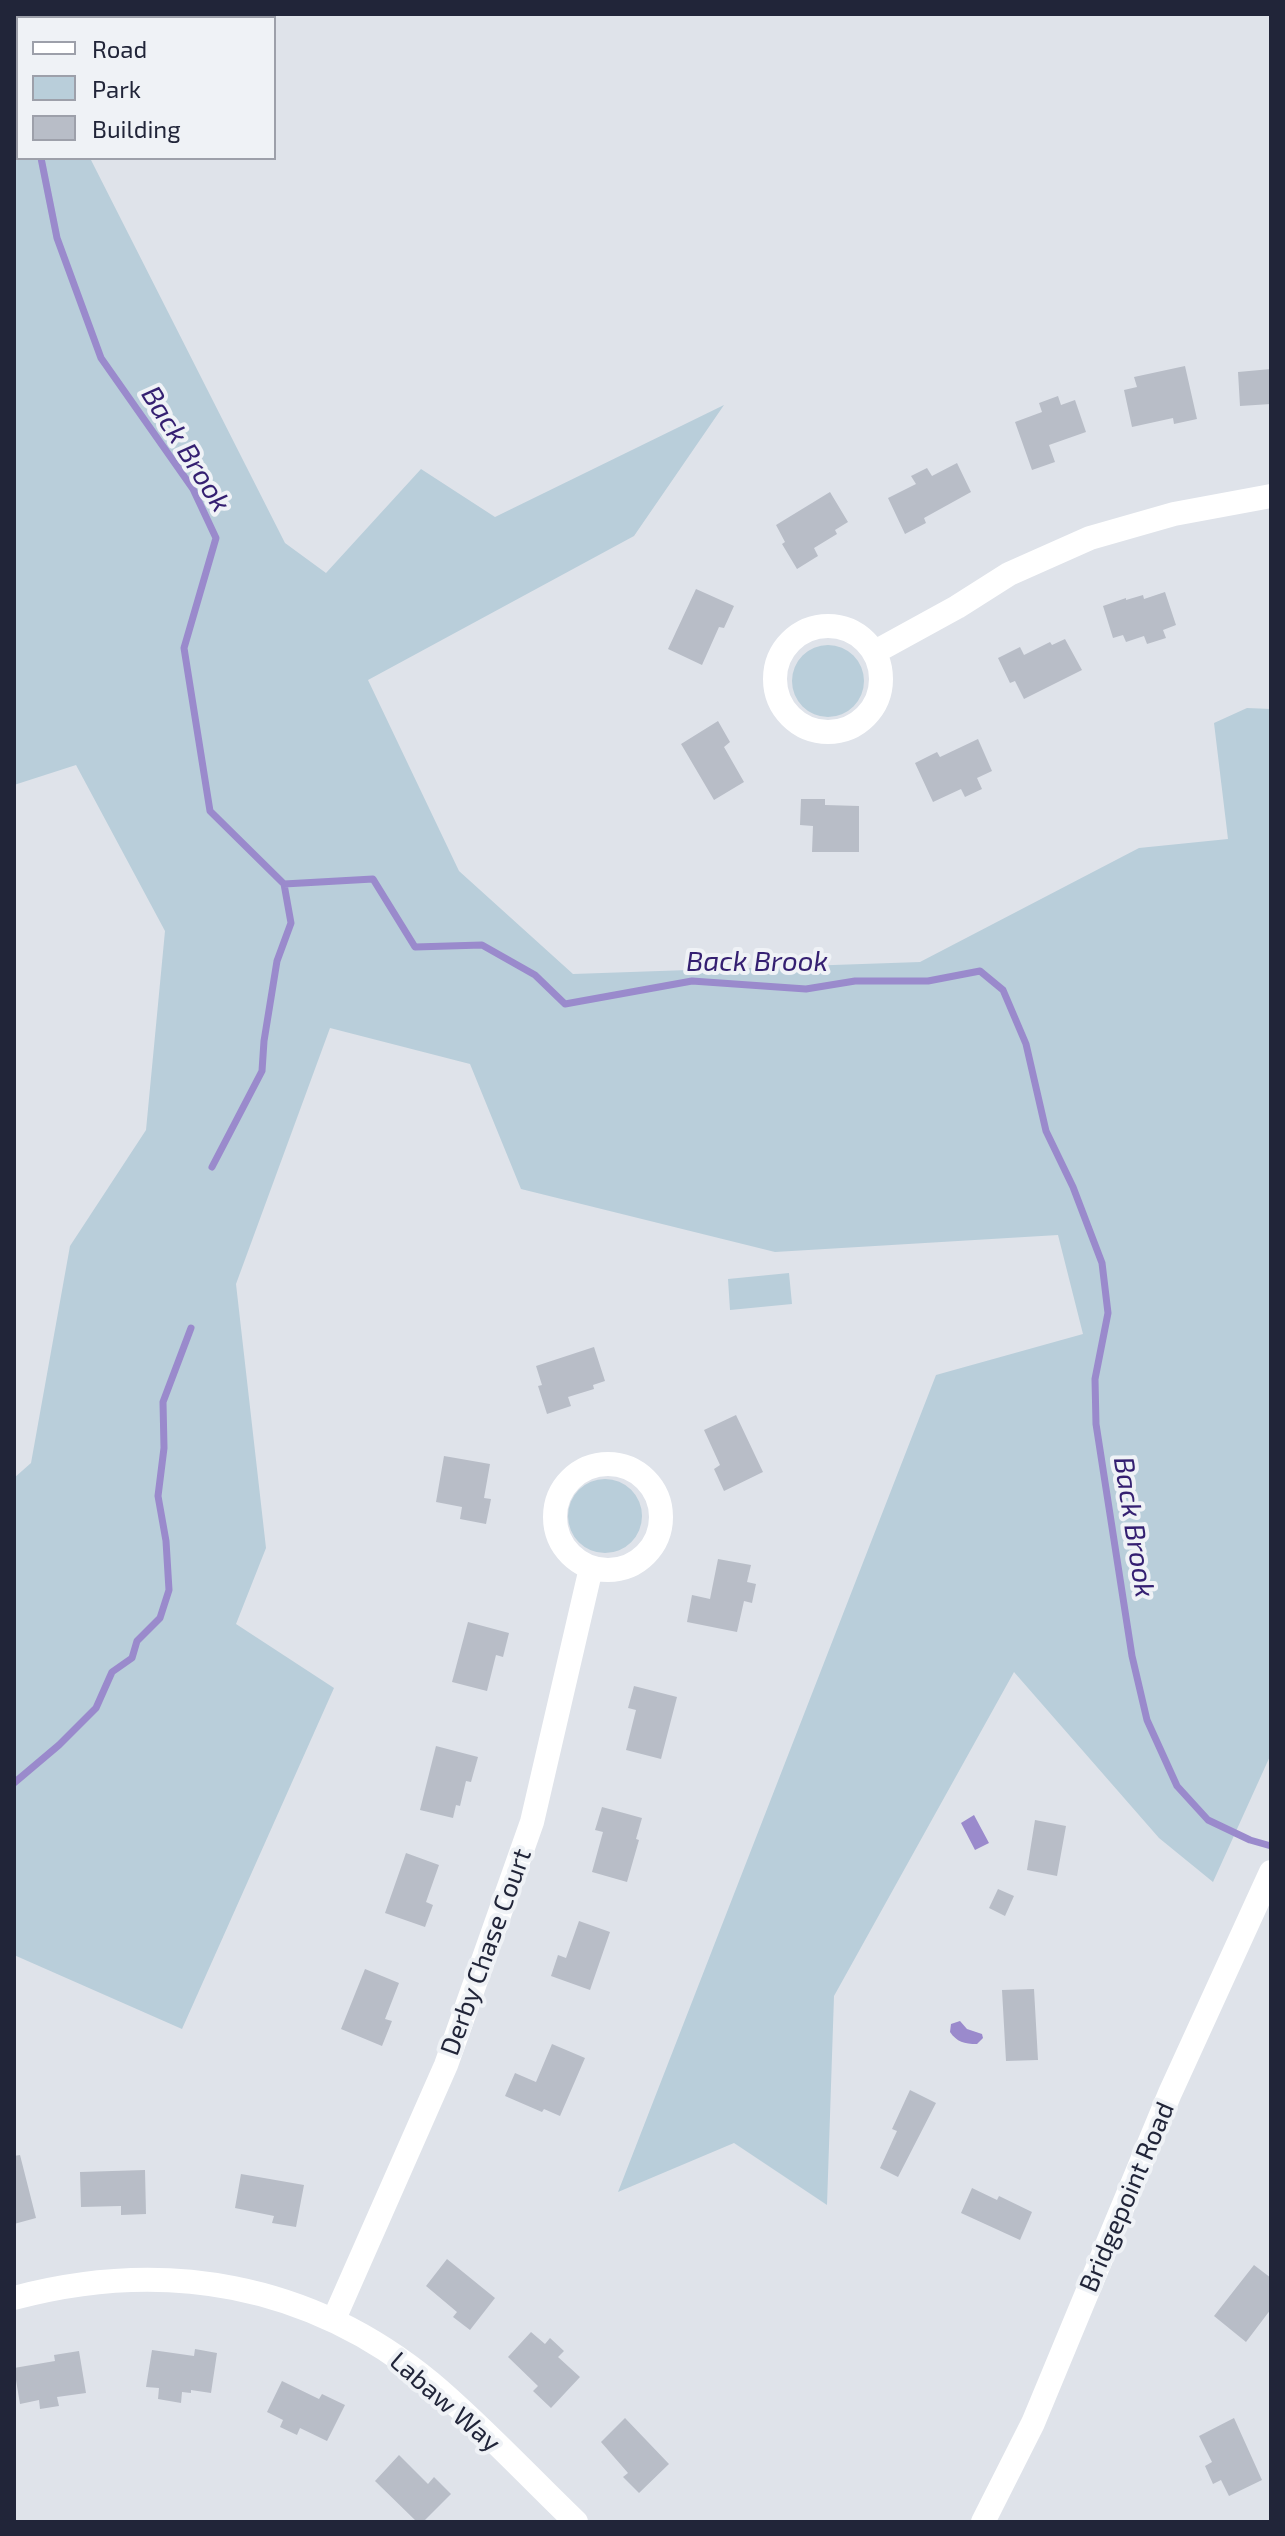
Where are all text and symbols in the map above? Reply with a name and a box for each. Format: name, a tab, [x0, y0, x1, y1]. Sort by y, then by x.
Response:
legend	[16, 16, 276, 160]
text: Road	[92, 34, 147, 63]
text: Park	[92, 74, 141, 103]
text: Building	[92, 114, 181, 143]
water label: Back Brook	[134, 380, 238, 518]
water label: Back Brook	[686, 945, 828, 979]
water label: Back Brook	[1106, 1454, 1162, 1600]
street label: Derby Chase Court	[434, 1844, 538, 2060]
street label: Bridgepoint Road	[1073, 2097, 1181, 2297]
street label: Labaw Way	[383, 2346, 507, 2458]

